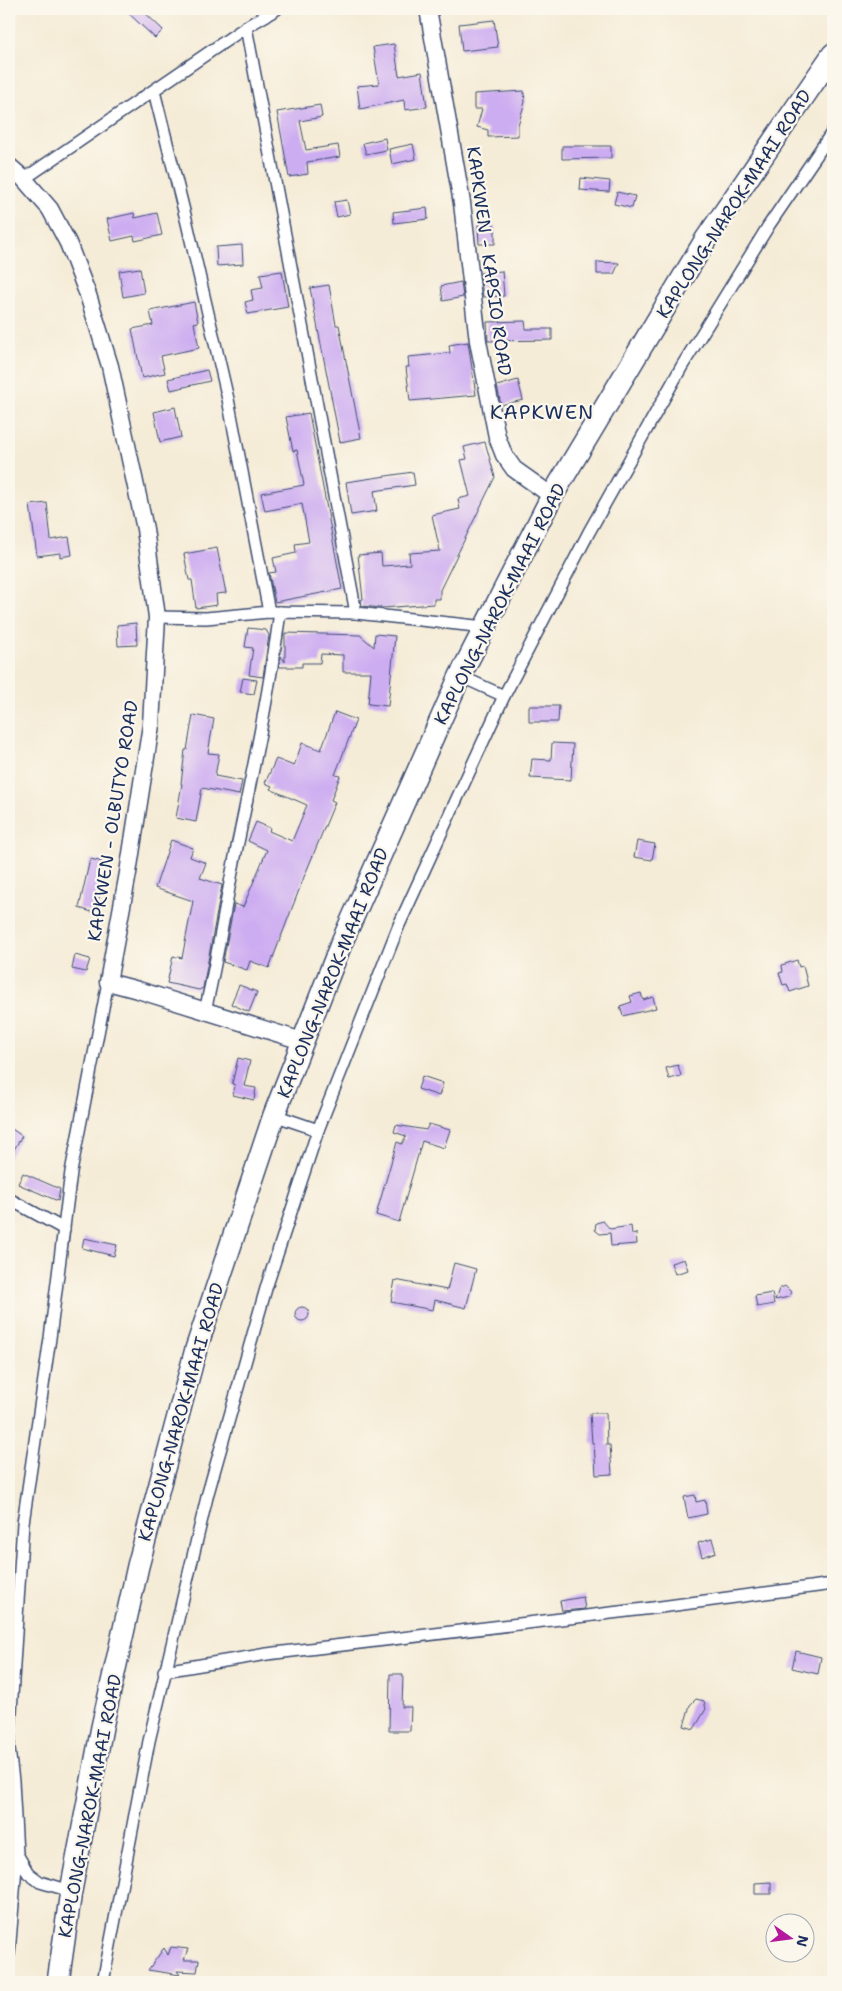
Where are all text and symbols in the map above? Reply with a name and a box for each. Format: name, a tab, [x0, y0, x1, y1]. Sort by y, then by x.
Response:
street label: KAPLONG-NAROK-MAAI ROAD	[651, 85, 817, 323]
street label: KAPKWEN - KAPSIO ROAD	[461, 145, 517, 377]
district label: KAPKWEN	[490, 399, 594, 425]
street label: KAPLONG-NAROK-MAAI ROAD	[428, 479, 572, 729]
street label: KAPKWEN - OLBUTYO ROAD	[82, 699, 144, 943]
street label: KAPLONG-NAROK-MAAI ROAD	[272, 844, 394, 1102]
street label: KAPLONG-NAROK-MAAI ROAD	[133, 1280, 230, 1544]
street label: KAPLONG-NAROK-MAAI ROAD	[53, 1672, 127, 1940]
north arrow	[764, 1914, 814, 1964]
text: N	[793, 1934, 813, 1949]

